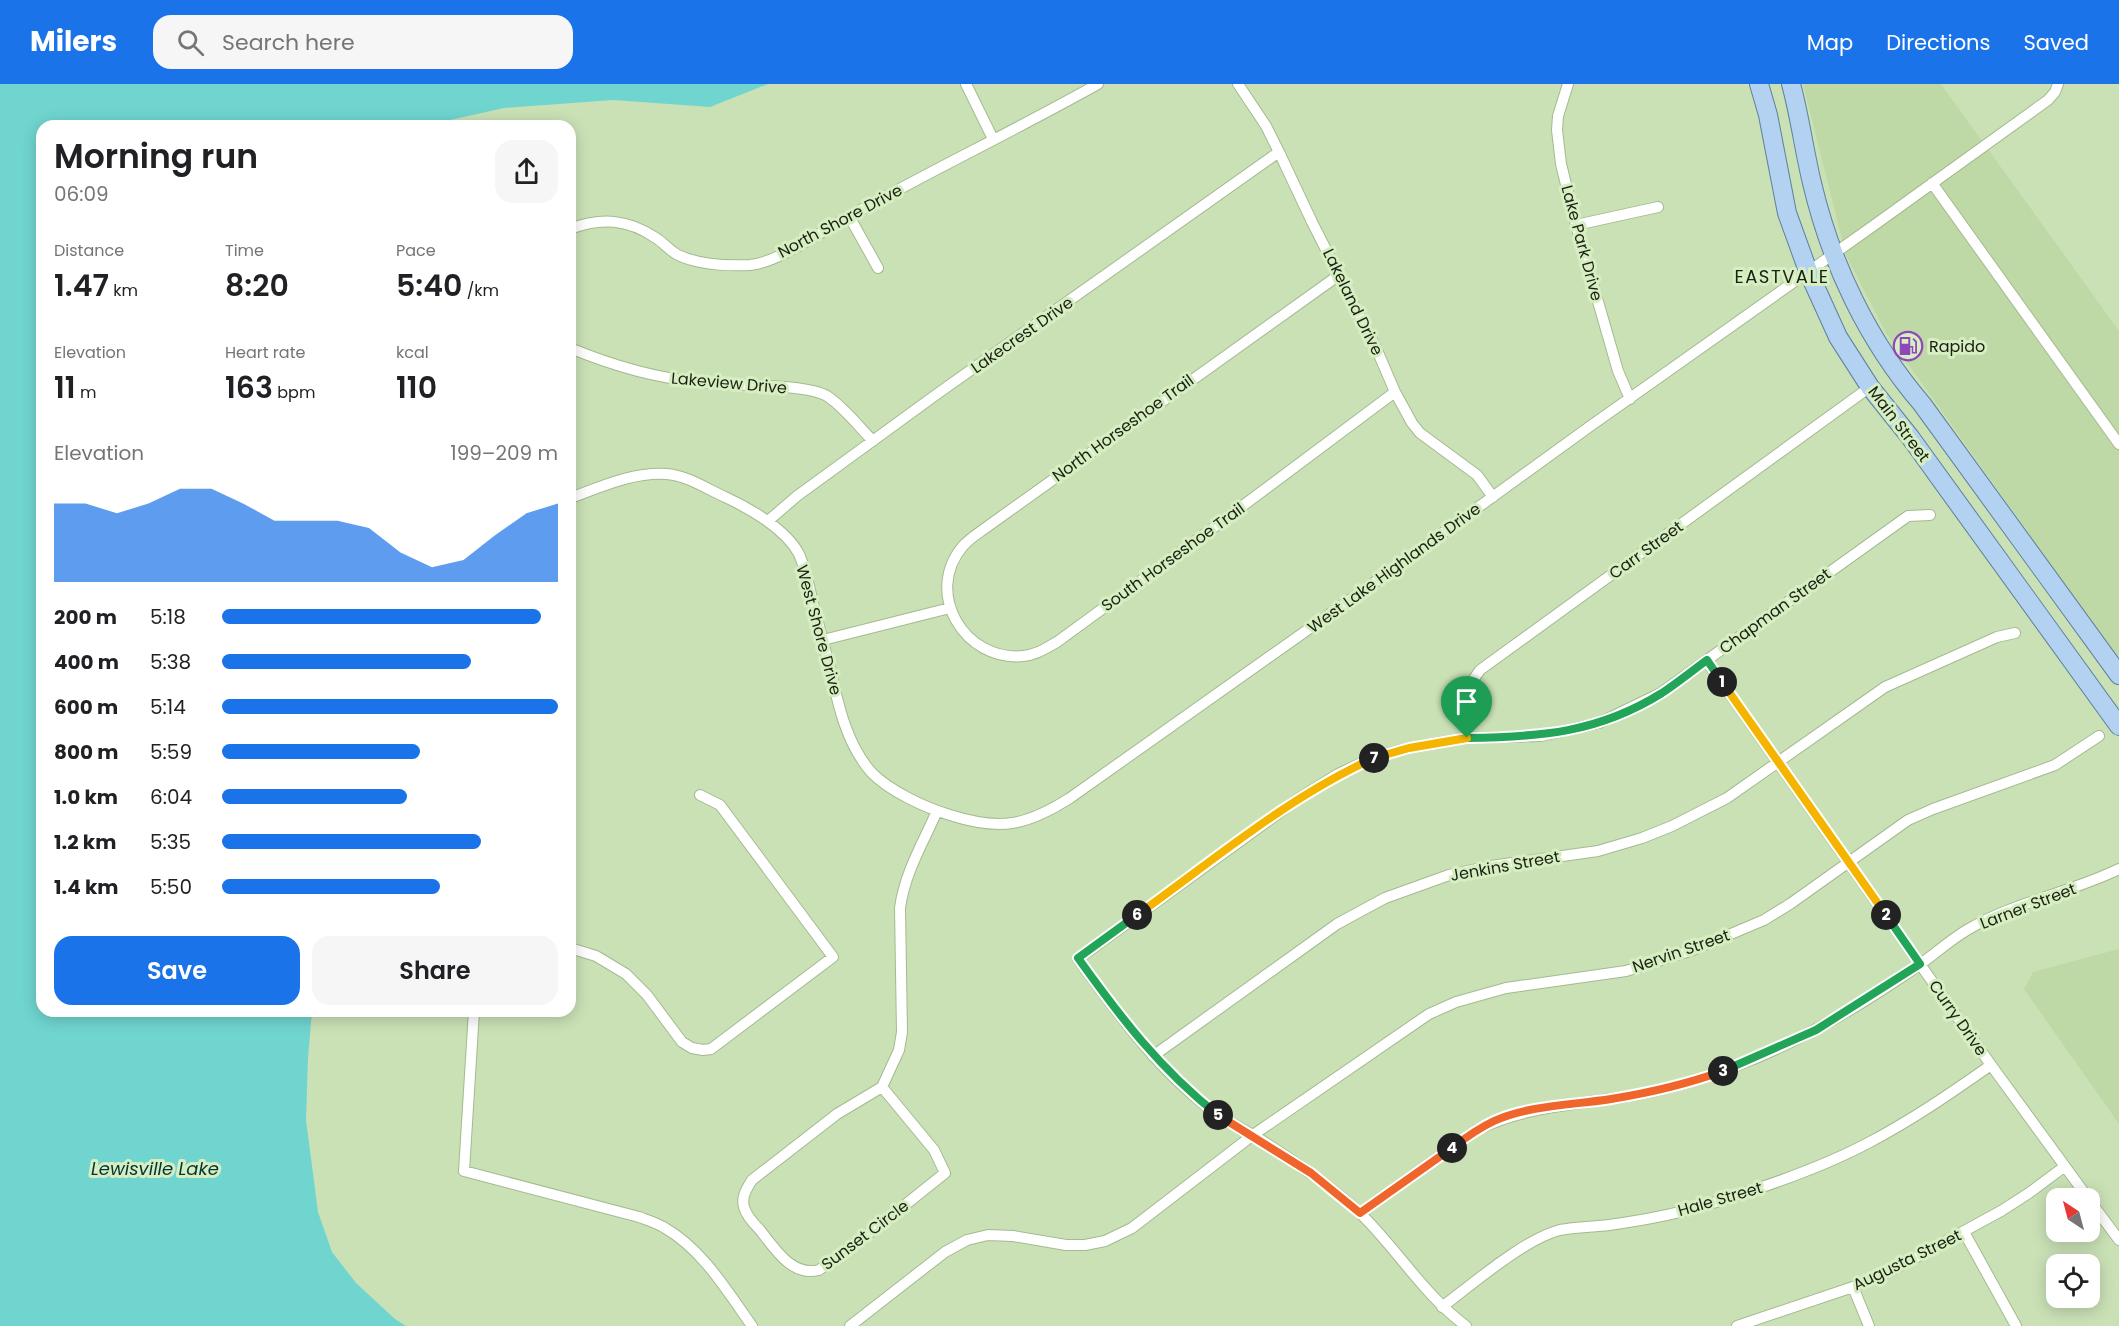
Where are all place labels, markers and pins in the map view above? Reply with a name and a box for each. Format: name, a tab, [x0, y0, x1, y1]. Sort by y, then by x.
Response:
fuel station icon: Rapido	[1892, 330, 1924, 362]
place label: Rapido	[1929, 335, 1985, 358]
pin: 1	[1707, 667, 1737, 697]
pin	[1441, 676, 1492, 738]
pin: 7	[1359, 743, 1389, 773]
pin: 6	[1122, 900, 1152, 930]
pin: 2	[1871, 900, 1901, 930]
pin: 3	[1708, 1056, 1738, 1086]
pin: 5	[1203, 1100, 1233, 1130]
pin: 4	[1437, 1133, 1467, 1163]

